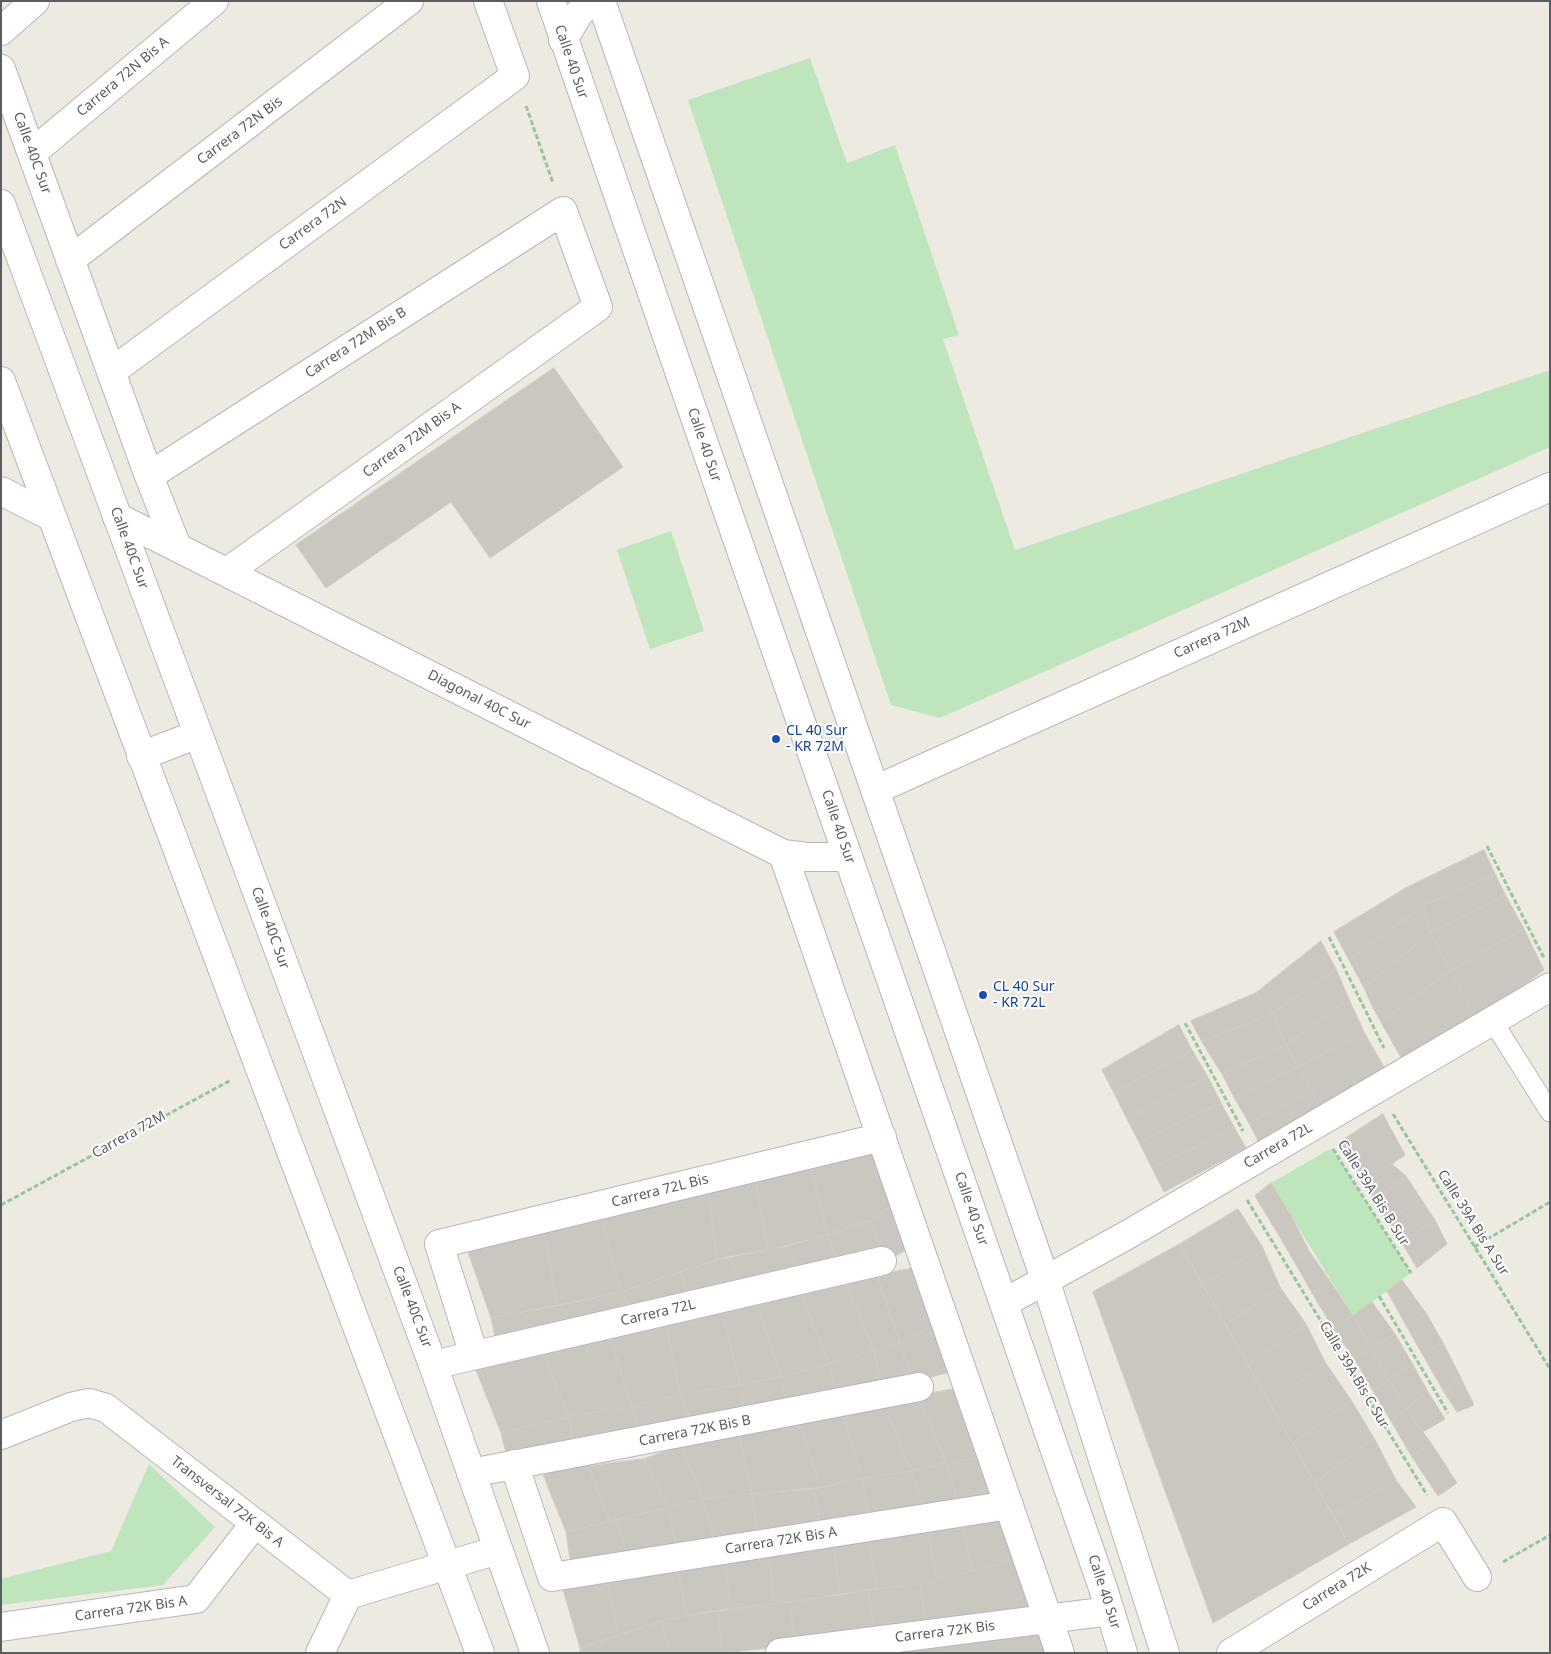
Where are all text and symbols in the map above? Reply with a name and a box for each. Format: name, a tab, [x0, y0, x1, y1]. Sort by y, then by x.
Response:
street label: Calle 40 Sur	[550, 23, 592, 101]
street label: Carrera 72N Bis A	[73, 34, 173, 120]
street label: Carrera 72N Bis	[194, 93, 286, 169]
street label: Calle 40C Sur	[9, 110, 55, 196]
street label: Carrera 72N	[276, 194, 350, 254]
street label: Carrera 72M Bis B	[302, 304, 410, 382]
street label: Carrera 72M Bis A	[360, 399, 464, 481]
street label: Calle 40 Sur	[683, 406, 725, 484]
street label: Calle 40C Sur	[106, 505, 152, 591]
street label: Carrera 72M	[1171, 614, 1253, 662]
street label: Diagonal 40C Sur	[425, 667, 533, 733]
place label: CL 40 Sur - KR 72M	[786, 723, 848, 756]
marker: CL 40 Sur - KR 72M	[770, 733, 782, 745]
street label: Calle 40 Sur	[817, 788, 859, 866]
street label: Calle 40C Sur	[247, 885, 293, 971]
place label: CL 40 Sur - KR 72L	[993, 979, 1055, 1012]
marker: CL 40 Sur - KR 72L	[977, 989, 989, 1001]
street label: Carrera 72M	[89, 1108, 169, 1162]
street label: Carrera 72L	[1241, 1120, 1315, 1172]
street label: Calle 39A Bis B Sur	[1334, 1137, 1412, 1249]
street label: Calle 39A Bis A Sur	[1434, 1167, 1512, 1279]
street label: Calle 40 Sur	[950, 1170, 992, 1248]
street label: Carrera 72L Bis	[610, 1171, 710, 1211]
street label: Calle 40C Sur	[389, 1264, 435, 1350]
street label: Carrera 72L	[619, 1296, 697, 1330]
street label: Calle 39A Bis C Sur	[1315, 1319, 1393, 1431]
street label: Carrera 72K Bis B	[638, 1412, 752, 1450]
street label: Transversal 72K Bis A	[167, 1453, 287, 1551]
street label: Carrera 72K Bis A	[724, 1524, 838, 1558]
street label: Calle 40 Sur	[1084, 1553, 1124, 1631]
street label: Carrera 72K	[1300, 1559, 1374, 1615]
street label: Carrera 72K Bis A	[74, 1593, 188, 1625]
street label: Carrera 72K Bis	[894, 1618, 996, 1646]

